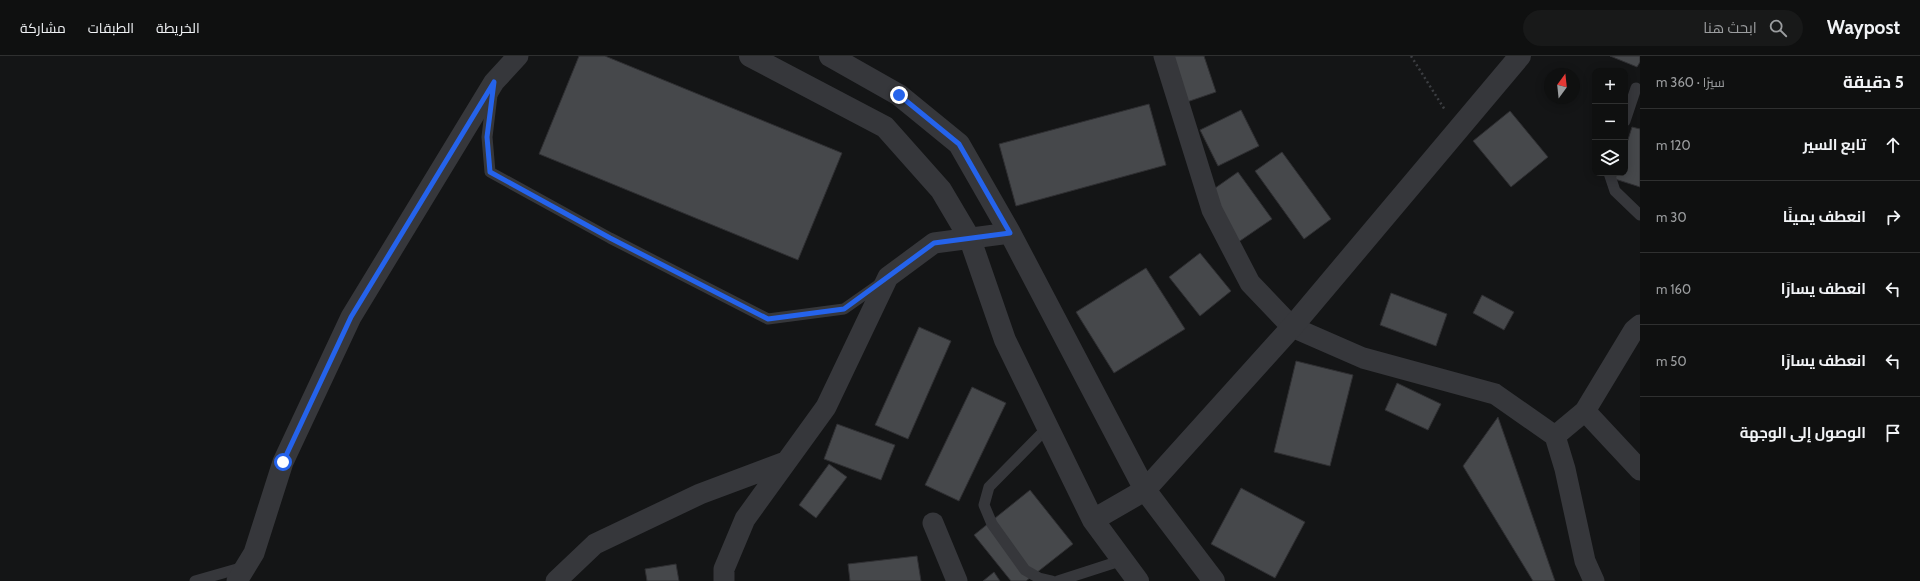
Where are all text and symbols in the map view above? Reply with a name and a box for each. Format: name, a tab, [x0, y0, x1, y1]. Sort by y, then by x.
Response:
search box	[1523, 10, 1803, 46]
text: Waypost	[1827, 16, 1900, 39]
icon: search	[1767, 17, 1789, 39]
text: مشاركة	[20, 19, 66, 37]
text: الطبقات	[88, 19, 134, 37]
text: الخريطة	[156, 19, 200, 37]
text: ابحث هنا	[1703, 19, 1757, 37]
north arrow	[1544, 68, 1580, 104]
map controls	[1592, 68, 1628, 176]
button: +	[1592, 68, 1628, 104]
text: 5 دقيقة	[1843, 72, 1904, 92]
text: سيرًا · 360 m	[1656, 74, 1725, 90]
route end	[890, 86, 908, 104]
button: −	[1592, 104, 1628, 140]
icon: ahead	[1882, 134, 1904, 156]
text: تابع السير	[1803, 136, 1866, 154]
text: 120 m	[1656, 137, 1690, 153]
button: layers	[1592, 140, 1628, 176]
icon: right	[1882, 206, 1904, 228]
text: انعطف يمينًا	[1783, 208, 1866, 226]
text: 30 m	[1656, 209, 1686, 225]
icon: left	[1882, 278, 1904, 300]
text: انعطف يسارًا	[1781, 280, 1866, 298]
text: 160 m	[1656, 281, 1691, 297]
icon: left	[1882, 350, 1904, 372]
text: انعطف يسارًا	[1781, 352, 1866, 370]
text: 50 m	[1656, 353, 1686, 369]
icon: arrive	[1882, 422, 1904, 444]
text: الوصول إلى الوجهة	[1740, 424, 1866, 442]
route start	[274, 453, 292, 471]

